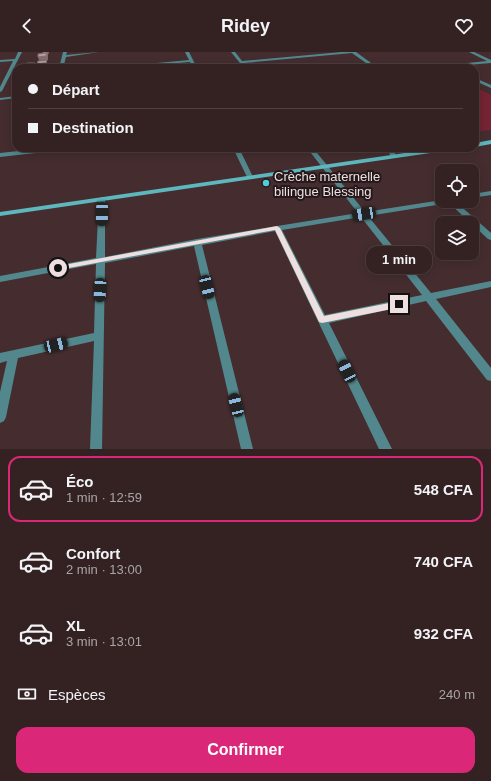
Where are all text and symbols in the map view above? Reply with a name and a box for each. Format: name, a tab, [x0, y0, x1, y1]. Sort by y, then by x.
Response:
icon: back	[16, 15, 38, 37]
icon: heart	[453, 15, 475, 37]
text: Ridey	[221, 16, 270, 36]
text: Départ	[52, 81, 100, 98]
text: Destination	[52, 119, 134, 136]
map controls	[435, 164, 479, 260]
button: locate	[435, 164, 479, 208]
place label: Crèche maternelle bilingue Blessing	[274, 169, 380, 199]
marker: Crèche maternelle bilingue Blessing	[261, 178, 271, 188]
car	[96, 202, 108, 226]
car	[351, 206, 377, 222]
button: layers	[435, 216, 479, 260]
callout: 1 min	[366, 246, 432, 274]
text: 1 min	[382, 252, 416, 267]
route start	[49, 259, 67, 277]
car	[198, 274, 216, 300]
car	[93, 278, 107, 302]
route end	[390, 295, 408, 313]
car	[43, 336, 69, 354]
car	[336, 358, 358, 384]
car	[227, 392, 245, 418]
icon: car	[18, 471, 54, 507]
text: Éco	[66, 473, 94, 490]
text: 548 CFA	[414, 481, 473, 498]
text: 1 min · 12:59	[66, 490, 142, 505]
icon: car	[18, 543, 54, 579]
text: Confort	[66, 545, 120, 562]
text: 740 CFA	[414, 553, 473, 570]
text: 2 min · 13:00	[66, 562, 142, 577]
icon: car	[18, 615, 54, 651]
text: XL	[66, 617, 85, 634]
text: 932 CFA	[414, 625, 473, 642]
text: 3 min · 13:01	[66, 634, 142, 649]
icon: cash	[16, 683, 38, 705]
text: Espèces	[48, 686, 106, 703]
text: 240 m	[439, 687, 475, 702]
button: Confirmer	[16, 727, 475, 773]

